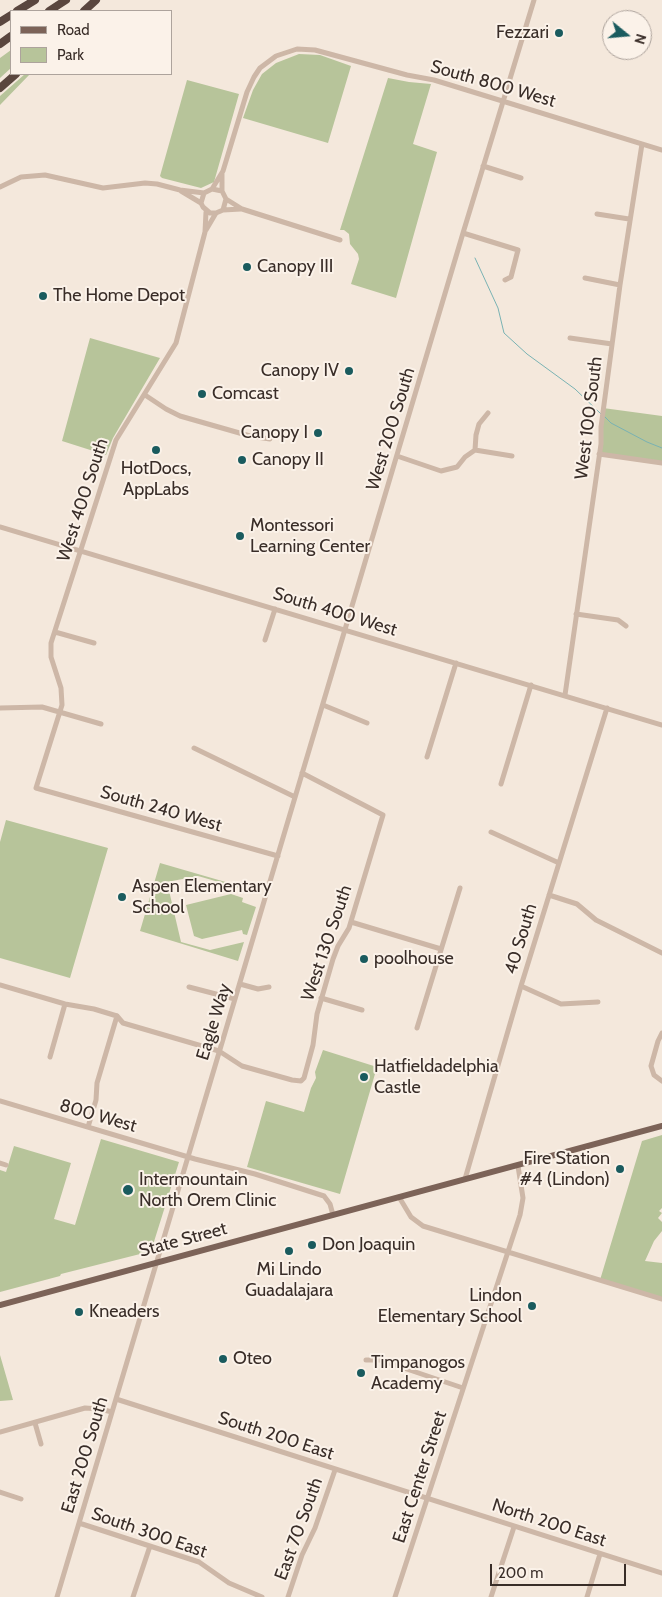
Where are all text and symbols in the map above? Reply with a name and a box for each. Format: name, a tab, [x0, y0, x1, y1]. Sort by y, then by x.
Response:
legend	[10, 10, 172, 75]
north arrow	[602, 10, 652, 60]
text: Road	[57, 21, 90, 39]
place label: Fezzari	[496, 22, 549, 44]
marker: Fezzari	[553, 27, 565, 39]
text: N	[630, 32, 650, 46]
text: Park	[57, 46, 84, 64]
street label: South 800 West	[428, 56, 558, 112]
place label: Canopy III	[257, 256, 333, 278]
marker: Canopy III	[241, 261, 253, 273]
place label: The Home Depot	[53, 285, 185, 307]
marker: The Home Depot	[37, 290, 49, 302]
street label: West 100 South	[571, 355, 607, 481]
place label: Canopy IV	[261, 360, 339, 382]
marker: Canopy IV	[343, 365, 355, 377]
street label: West 200 South	[362, 365, 420, 493]
place label: Comcast	[212, 383, 279, 405]
marker: Comcast	[196, 388, 208, 400]
place label: Canopy I	[241, 422, 308, 444]
marker: Canopy I	[312, 427, 324, 439]
street label: West 400 South	[53, 436, 113, 564]
marker: HotDocs, AppLabs	[150, 444, 162, 456]
place label: Canopy II	[252, 449, 324, 471]
marker: Canopy II	[236, 454, 248, 466]
place label: HotDocs, AppLabs	[121, 458, 191, 500]
place label: Montessori Learning Center	[250, 515, 370, 558]
marker: Montessori Learning Center	[234, 530, 246, 542]
street label: South 400 West	[270, 583, 400, 641]
street label: South 240 West	[98, 781, 224, 837]
place label: Aspen Elementary School	[132, 876, 272, 919]
street label: West 130 South	[297, 882, 357, 1004]
marker: Aspen Elementary School	[116, 891, 128, 903]
street label: 40 South	[500, 901, 542, 977]
place label: poolhouse	[374, 948, 454, 970]
marker: poolhouse	[358, 953, 370, 965]
street label: Eagle Way	[192, 981, 236, 1063]
place label: Hatfieldadelphia Castle	[374, 1056, 499, 1098]
marker: Hatfieldadelphia Castle	[358, 1071, 370, 1083]
street label: 800 West	[57, 1095, 139, 1137]
place label: Fire Station #4 (Lindon)	[519, 1148, 610, 1190]
marker: Fire Station #4 (Lindon)	[614, 1163, 626, 1175]
place label: Intermountain North Orem Clinic	[139, 1169, 276, 1212]
marker: Intermountain North Orem Clinic	[121, 1183, 135, 1197]
street label: State Street	[137, 1218, 229, 1262]
place label: Don Joaquin	[322, 1234, 415, 1256]
marker: Don Joaquin	[306, 1239, 318, 1251]
marker: Mi Lindo Guadalajara	[283, 1245, 295, 1257]
place label: Mi Lindo Guadalajara	[245, 1259, 333, 1302]
place label: Lindon Elementary School	[378, 1285, 522, 1328]
marker: Lindon Elementary School	[526, 1300, 538, 1312]
place label: Kneaders	[89, 1301, 159, 1323]
marker: Kneaders	[73, 1306, 85, 1318]
place label: Oteo	[233, 1348, 272, 1370]
place label: Timpanogos Academy	[371, 1352, 465, 1395]
marker: Oteo	[217, 1353, 229, 1365]
marker: Timpanogos Academy	[355, 1367, 367, 1379]
street label: East 200 South	[57, 1394, 113, 1516]
street label: South 200 East	[215, 1407, 337, 1465]
street label: East Center Street	[389, 1408, 451, 1546]
street label: East 70 South	[270, 1475, 328, 1583]
street label: North 200 East	[489, 1494, 609, 1552]
street label: South 300 East	[88, 1503, 210, 1563]
scale bar	[492, 1554, 628, 1586]
text: 200 m	[498, 1564, 543, 1582]

